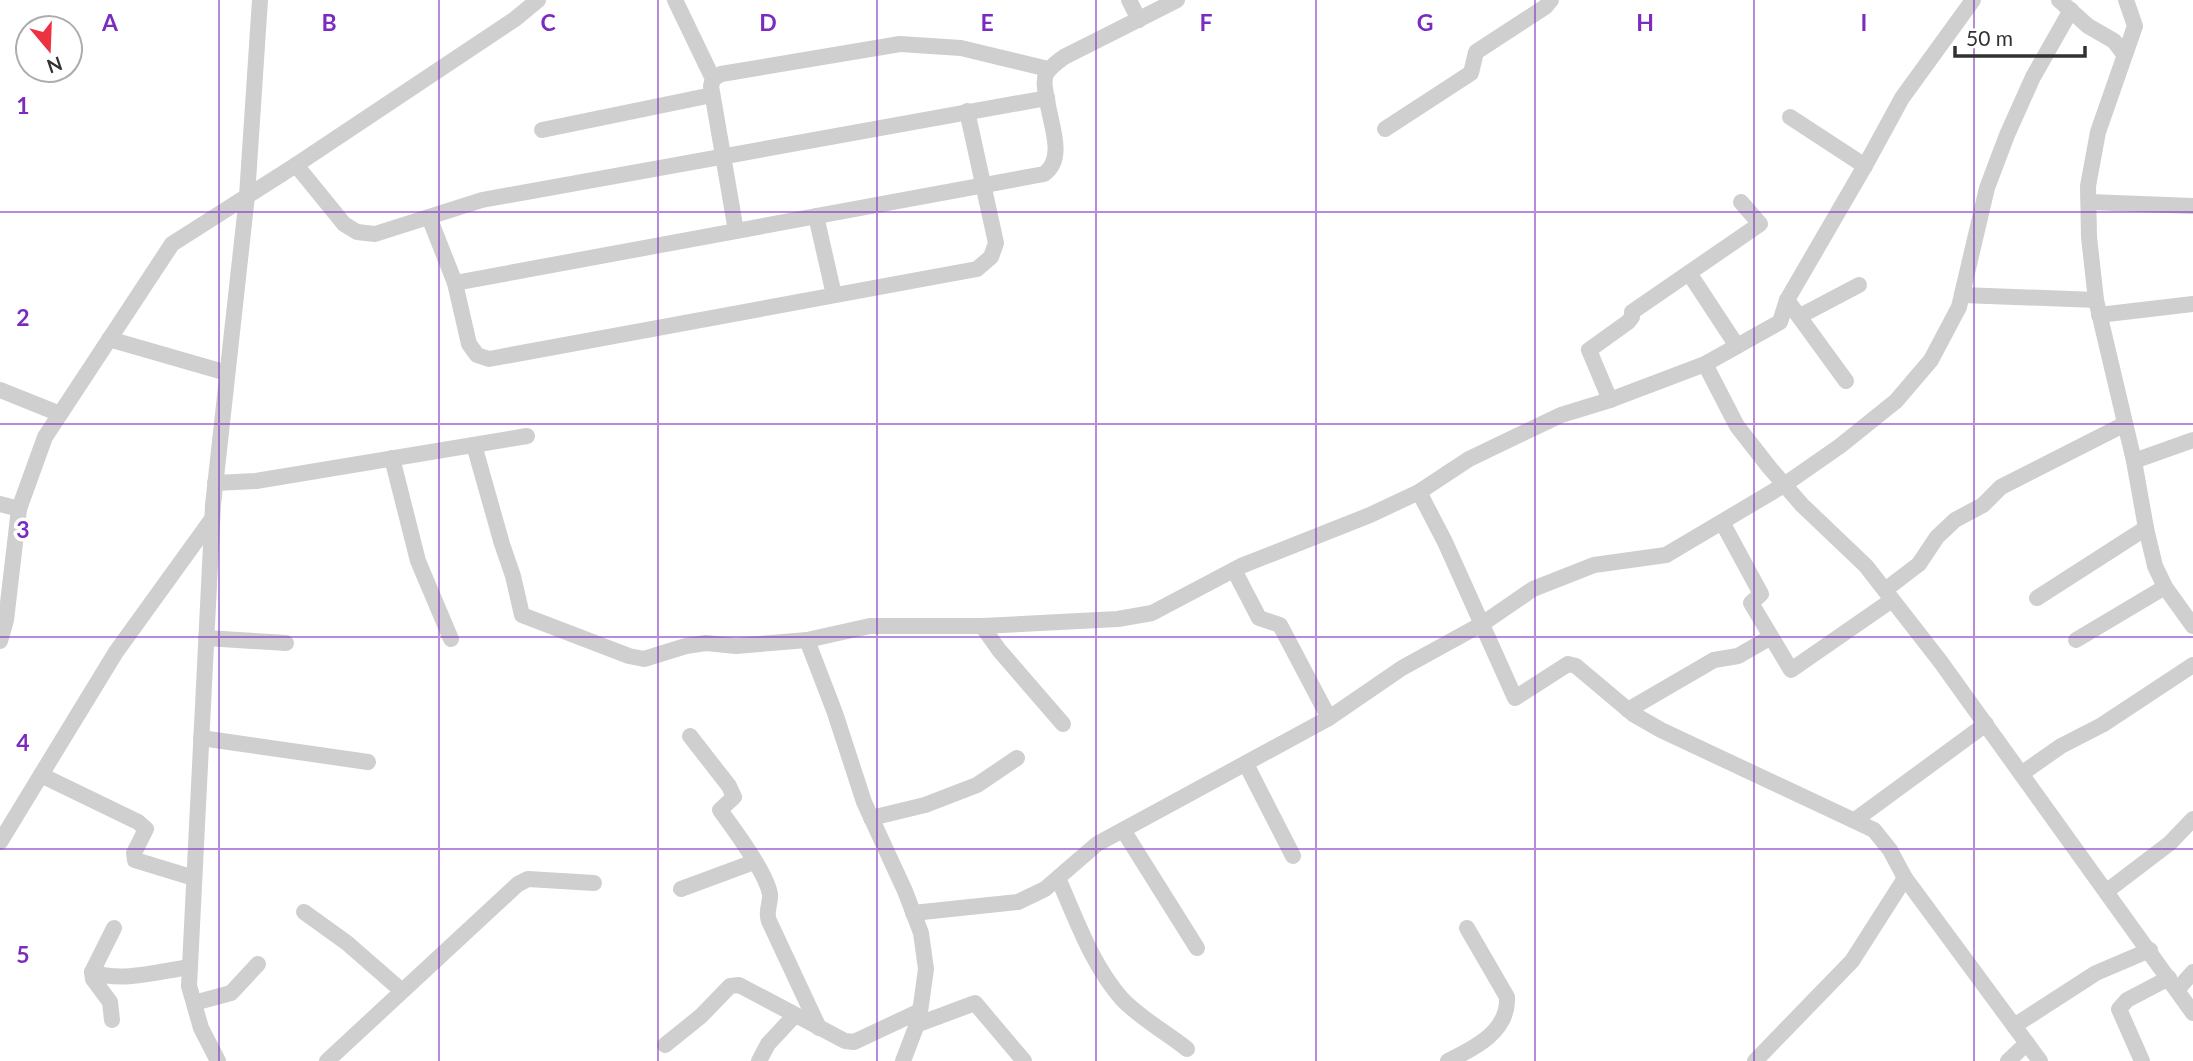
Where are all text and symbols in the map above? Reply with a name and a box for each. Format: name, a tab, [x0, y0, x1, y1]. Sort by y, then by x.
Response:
text: A	[101, 8, 119, 36]
text: B	[321, 8, 337, 36]
text: C	[540, 8, 556, 36]
text: D	[759, 8, 777, 36]
text: E	[980, 8, 994, 36]
text: F	[1199, 8, 1213, 36]
text: G	[1417, 8, 1433, 36]
text: H	[1636, 8, 1654, 36]
text: I	[1861, 8, 1867, 36]
north arrow	[14, 14, 84, 84]
scale bar	[1955, 14, 2084, 58]
text: 50 m	[1966, 25, 2013, 50]
text: N	[44, 52, 65, 79]
text: 1	[16, 91, 30, 119]
text: 2	[16, 303, 30, 331]
text: 3	[16, 515, 30, 543]
text: 4	[16, 728, 30, 756]
text: 5	[16, 940, 30, 968]

